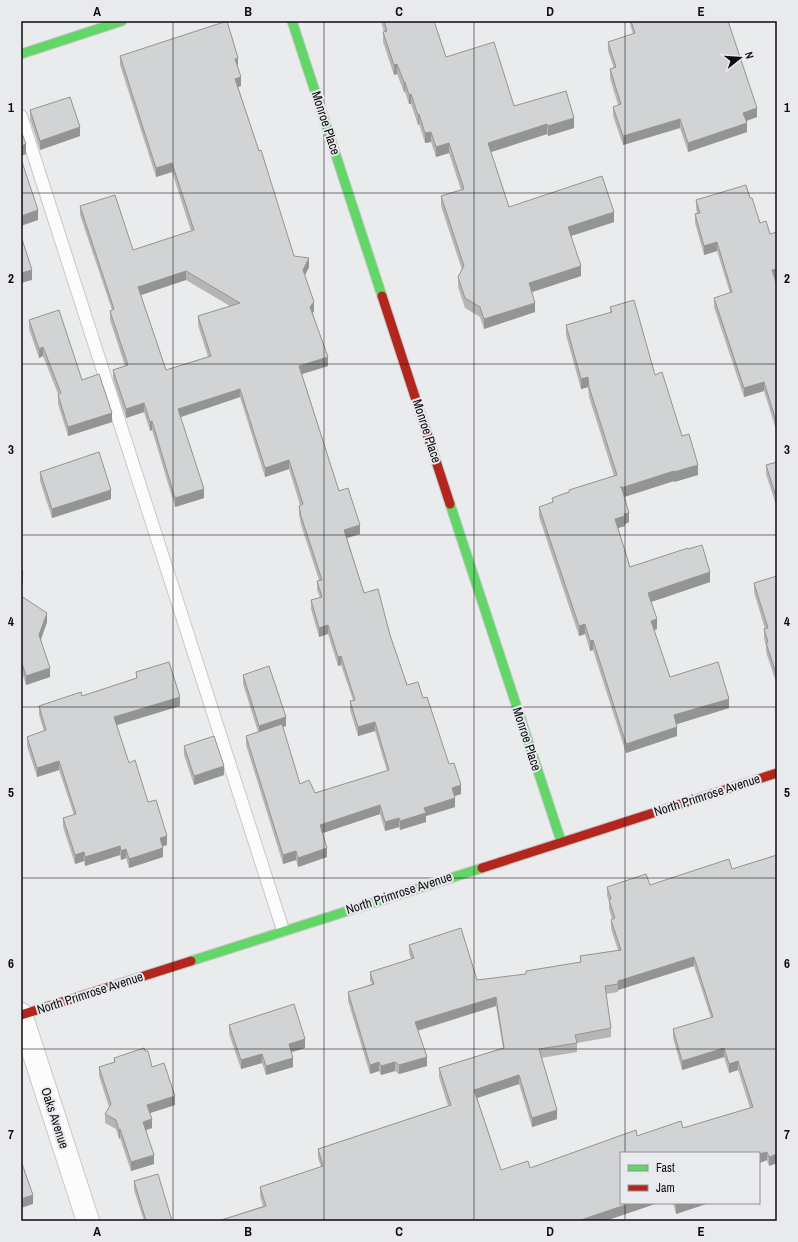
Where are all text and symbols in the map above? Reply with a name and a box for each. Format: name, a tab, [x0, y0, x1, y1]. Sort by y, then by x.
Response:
text: A	[93, 3, 101, 20]
text: B	[244, 3, 252, 20]
text: C	[395, 3, 403, 20]
text: D	[546, 3, 554, 20]
text: E	[697, 3, 705, 20]
north arrow	[720, 38, 760, 78]
text: N	[742, 50, 757, 60]
street label: Monroe Place	[308, 89, 344, 157]
text: 1	[8, 99, 14, 116]
text: 1	[784, 99, 790, 116]
text: 2	[8, 270, 14, 287]
text: 2	[784, 270, 790, 287]
street label: Monroe Place	[409, 397, 445, 465]
text: 3	[8, 441, 14, 458]
text: 3	[784, 441, 790, 458]
text: 4	[8, 613, 14, 630]
text: 4	[784, 613, 790, 630]
street label: Monroe Place	[509, 705, 545, 773]
street label: North Primrose Avenue	[652, 770, 762, 820]
text: 5	[8, 784, 14, 801]
text: 5	[784, 784, 790, 801]
street label: North Primrose Avenue	[344, 868, 454, 918]
text: 6	[8, 955, 14, 972]
text: 6	[784, 955, 790, 972]
street label: North Primrose Avenue	[35, 968, 145, 1018]
street label: Oaks Avenue	[37, 1085, 73, 1151]
text: 7	[8, 1126, 14, 1143]
text: 7	[784, 1126, 790, 1143]
legend	[620, 1152, 760, 1204]
text: Fast	[656, 1160, 675, 1176]
text: Jam	[656, 1180, 675, 1196]
text: A	[93, 1223, 101, 1240]
text: B	[244, 1223, 252, 1240]
text: C	[395, 1223, 403, 1240]
text: D	[546, 1223, 554, 1240]
text: E	[697, 1223, 705, 1240]

